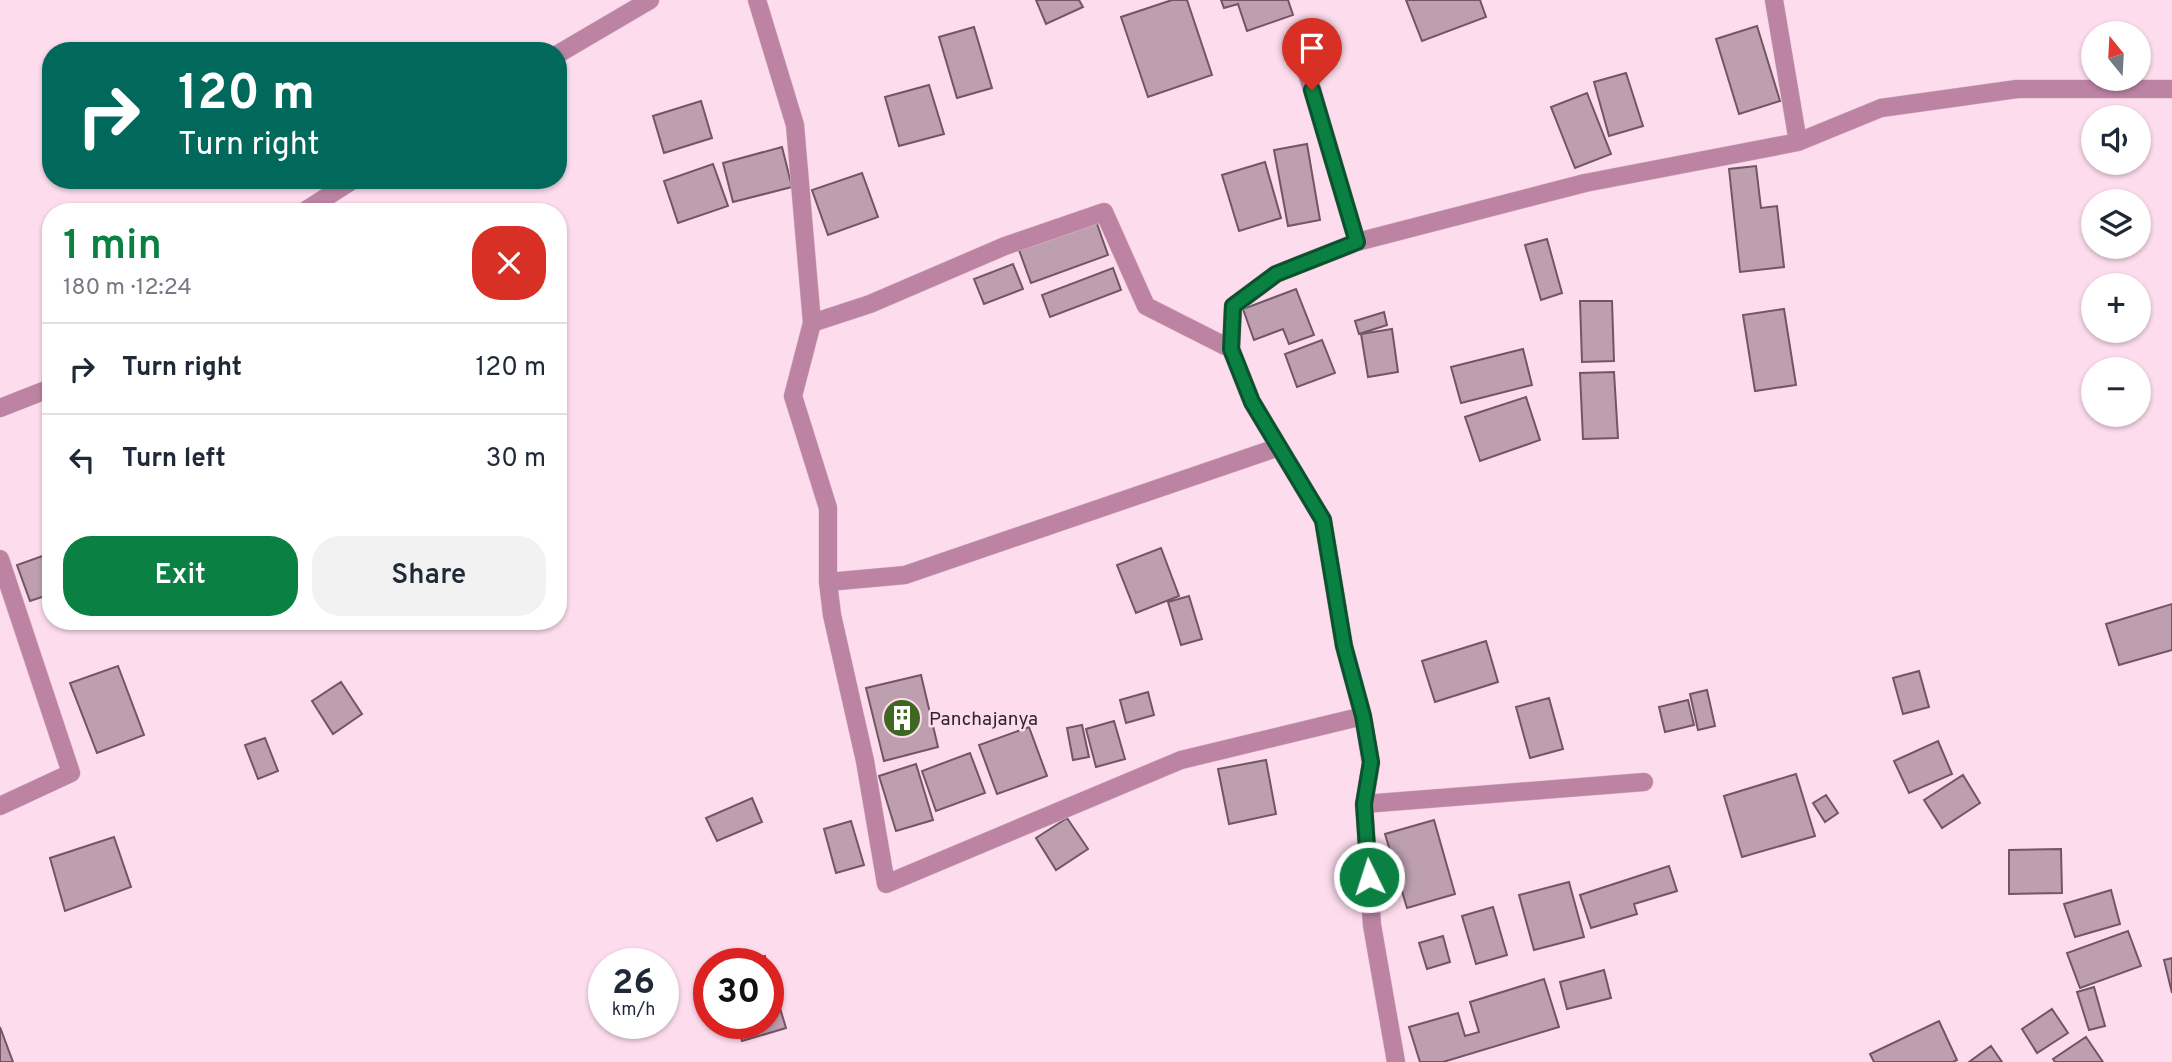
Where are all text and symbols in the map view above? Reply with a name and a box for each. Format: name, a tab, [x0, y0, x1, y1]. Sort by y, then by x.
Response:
pin	[1282, 18, 1342, 90]
north arrow	[2081, 21, 2151, 91]
map controls	[2081, 21, 2151, 427]
icon: arrive	[1293, 29, 1331, 67]
text: 120 m	[178, 65, 315, 127]
icon: right	[63, 70, 154, 161]
button: sound	[2081, 105, 2151, 175]
text: Turn right	[178, 126, 320, 166]
button: layers	[2081, 189, 2151, 259]
text: 1 min	[63, 221, 162, 274]
button: close	[472, 226, 546, 300]
button: +	[2081, 273, 2151, 343]
text: 180 m · 12:24	[63, 274, 192, 303]
icon: right	[63, 350, 101, 388]
text: Turn right	[122, 352, 242, 385]
text: 120 m	[476, 352, 546, 385]
button: −	[2081, 357, 2151, 427]
icon: left	[63, 441, 101, 479]
text: Turn left	[122, 443, 226, 476]
text: 30 m	[486, 443, 546, 476]
button: Exit	[63, 536, 298, 616]
button: Share	[312, 536, 546, 616]
building icon: Panchajanya	[881, 697, 923, 739]
place label: Panchajanya	[929, 708, 1038, 732]
position arrow	[1332, 840, 1406, 914]
speed limit sign: 30	[693, 948, 784, 1039]
text: 26	[612, 962, 655, 1006]
text: km/h	[612, 999, 655, 1022]

